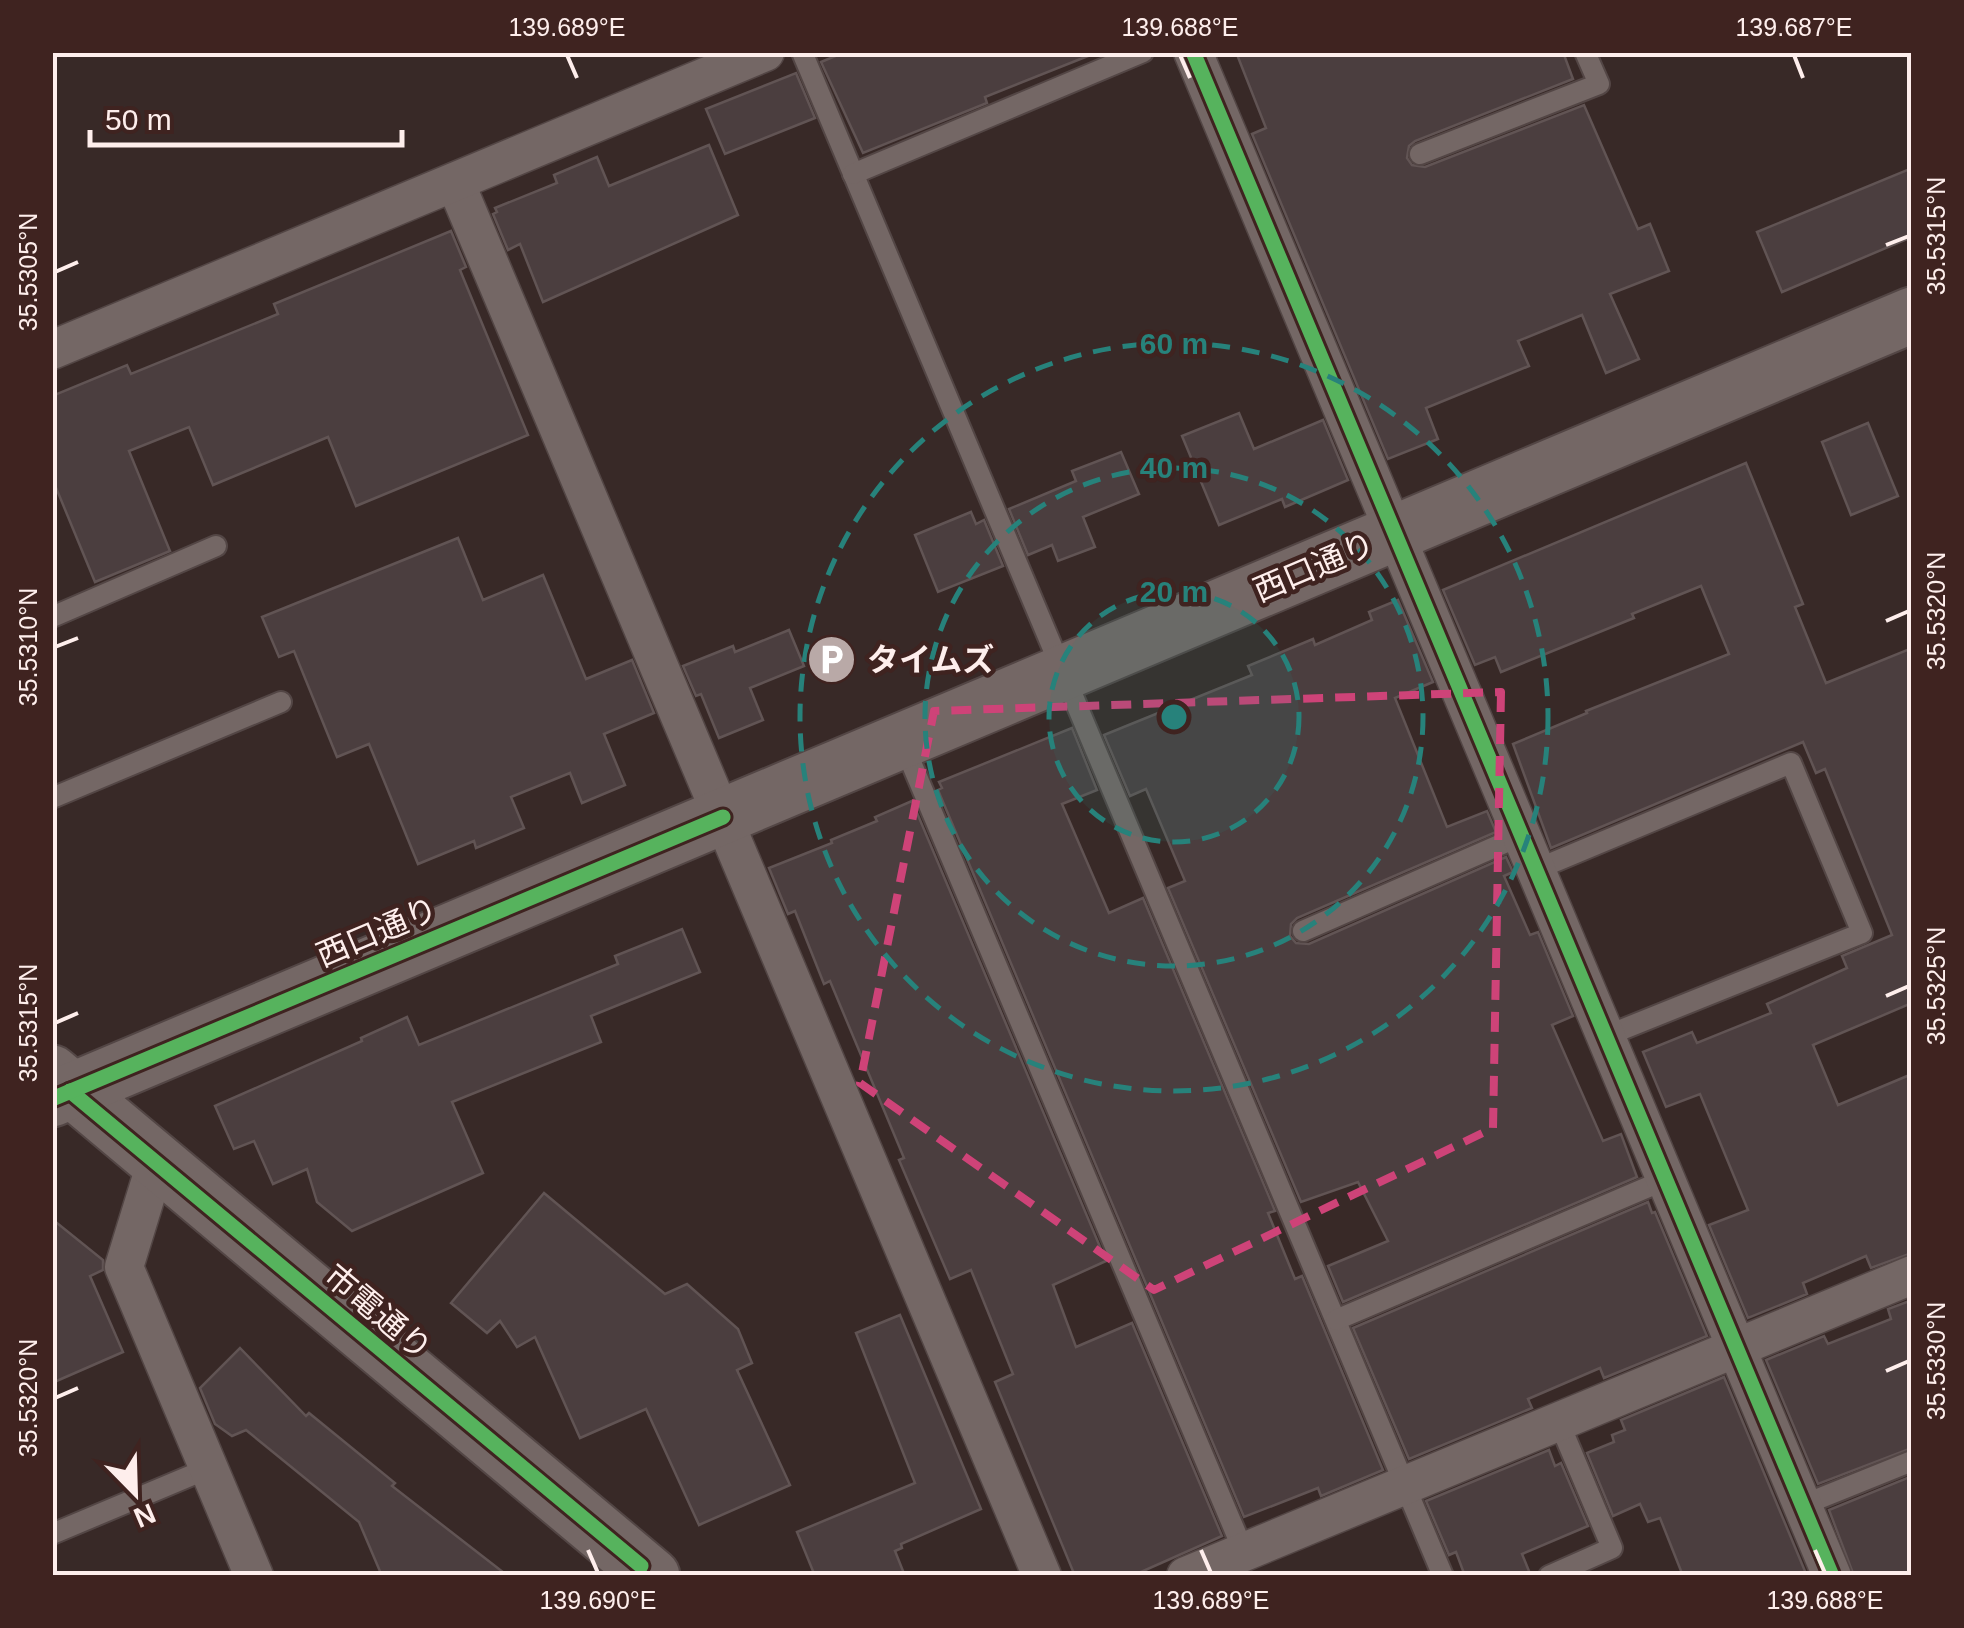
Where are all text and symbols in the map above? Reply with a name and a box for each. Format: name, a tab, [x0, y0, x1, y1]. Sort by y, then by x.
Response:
text: 139.689°E	[508, 13, 626, 41]
text: 139.688°E	[1121, 13, 1239, 41]
text: 139.687°E	[1735, 13, 1853, 41]
scale bar	[90, 85, 402, 147]
text: 50 m	[105, 103, 172, 136]
text: 35.5315°N	[1922, 177, 1950, 295]
text: 35.5305°N	[14, 213, 42, 331]
text: 60 m	[1140, 327, 1208, 360]
text: 40 m	[1140, 451, 1208, 484]
street label: 西口通り	[1248, 525, 1380, 609]
text: 35.5320°N	[1922, 552, 1950, 670]
text: 20 m	[1140, 575, 1208, 608]
text: 35.5310°N	[14, 588, 42, 706]
parking icon: タイムズ	[806, 634, 858, 686]
place label: タイムズ	[867, 642, 994, 678]
centre of rings	[1156, 699, 1192, 735]
street label: 西口通り	[311, 890, 443, 974]
text: 35.5325°N	[1922, 927, 1950, 1045]
text: 35.5315°N	[14, 964, 42, 1082]
street label: 市電通り	[317, 1257, 439, 1367]
text: 35.5330°N	[1922, 1302, 1950, 1420]
text: 35.5320°N	[14, 1339, 42, 1457]
north arrow	[85, 1443, 185, 1543]
text: N	[129, 1497, 160, 1534]
text: 139.690°E	[539, 1586, 657, 1614]
text: 139.689°E	[1152, 1586, 1270, 1614]
text: 139.688°E	[1766, 1586, 1884, 1614]

